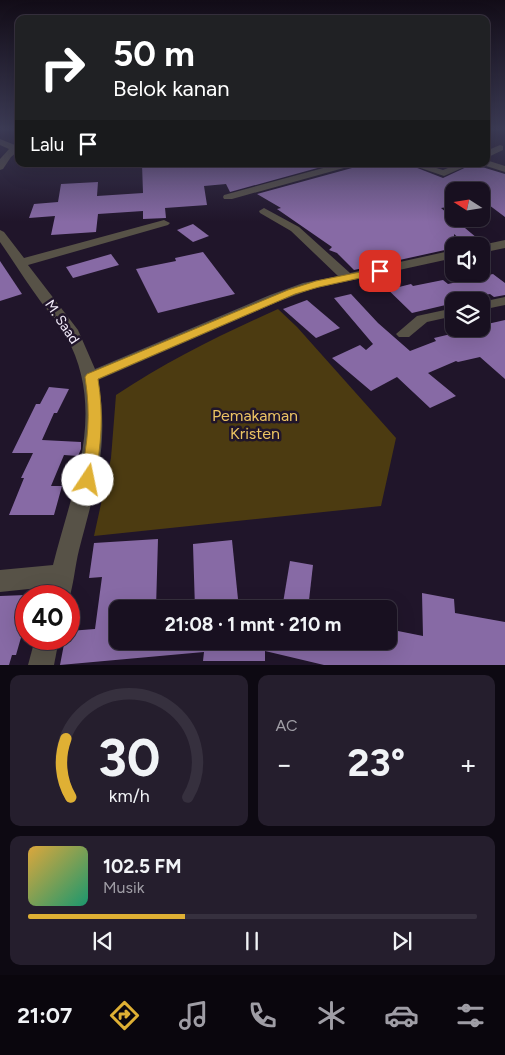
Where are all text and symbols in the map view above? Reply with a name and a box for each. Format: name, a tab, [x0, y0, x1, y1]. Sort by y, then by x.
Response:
text: 50 m	[113, 33, 195, 75]
icon: right	[30, 35, 95, 100]
text: Belok kanan	[113, 75, 230, 102]
icon: arrive	[74, 130, 102, 158]
text: Lalu	[30, 133, 64, 156]
north arrow	[445, 182, 490, 228]
map controls	[445, 182, 490, 337]
button: sound	[445, 237, 490, 282]
pin	[359, 250, 401, 292]
icon: arrive	[366, 257, 394, 285]
button: layers	[445, 292, 490, 337]
street label: M. Saad	[41, 297, 83, 347]
park label: Pemakaman Kristen	[212, 406, 298, 443]
position arrow	[61, 453, 113, 505]
speed limit sign: 40	[15, 585, 80, 650]
text: 21:08 · 1 mnt · 210 m	[165, 613, 341, 636]
text: AC	[276, 716, 298, 735]
text: 30	[97, 727, 160, 789]
text: 23°	[348, 740, 405, 786]
text: −	[276, 747, 293, 781]
text: +	[460, 747, 477, 781]
text: km/h	[108, 785, 149, 806]
text: 102.5 FM	[103, 855, 181, 878]
text: Musik	[103, 878, 144, 897]
icon: previous	[89, 927, 117, 955]
icon: pause	[238, 927, 266, 955]
icon: next	[388, 927, 416, 955]
icon: directions	[107, 998, 142, 1033]
icon: music	[176, 998, 211, 1033]
icon: phone	[245, 998, 280, 1033]
icon: climate	[314, 998, 349, 1033]
icon: car	[384, 998, 419, 1033]
icon: filters	[453, 998, 488, 1033]
text: 21:07	[17, 1002, 72, 1029]

